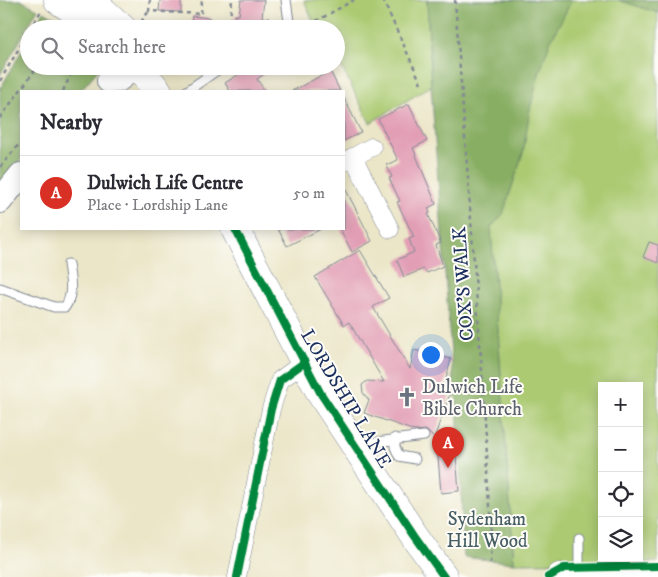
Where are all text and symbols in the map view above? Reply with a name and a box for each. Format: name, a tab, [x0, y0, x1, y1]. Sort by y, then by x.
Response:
search box	[20, 20, 345, 75]
icon: search	[38, 34, 66, 62]
text: Search here	[78, 36, 166, 59]
text: Nearby	[40, 110, 102, 136]
text: Dulwich Life Centre	[87, 172, 243, 195]
text: A	[51, 183, 61, 203]
text: 50 m	[293, 183, 325, 203]
text: Place · Lordship Lane	[87, 195, 228, 215]
street label: COX'S WALK	[448, 225, 479, 342]
street label: LORDSHIP LANE	[295, 325, 396, 472]
your location	[418, 342, 444, 368]
place label: Dulwich Life Bible Church	[422, 376, 523, 421]
map controls	[598, 382, 643, 562]
button: +	[598, 382, 643, 427]
church icon: Dulwich Life Bible Church	[396, 386, 418, 408]
pin: A	[432, 427, 464, 468]
button: −	[598, 427, 643, 472]
button: locate	[598, 472, 643, 517]
park label: Sydenham Hill Wood	[447, 508, 528, 553]
button: layers	[598, 517, 643, 562]

